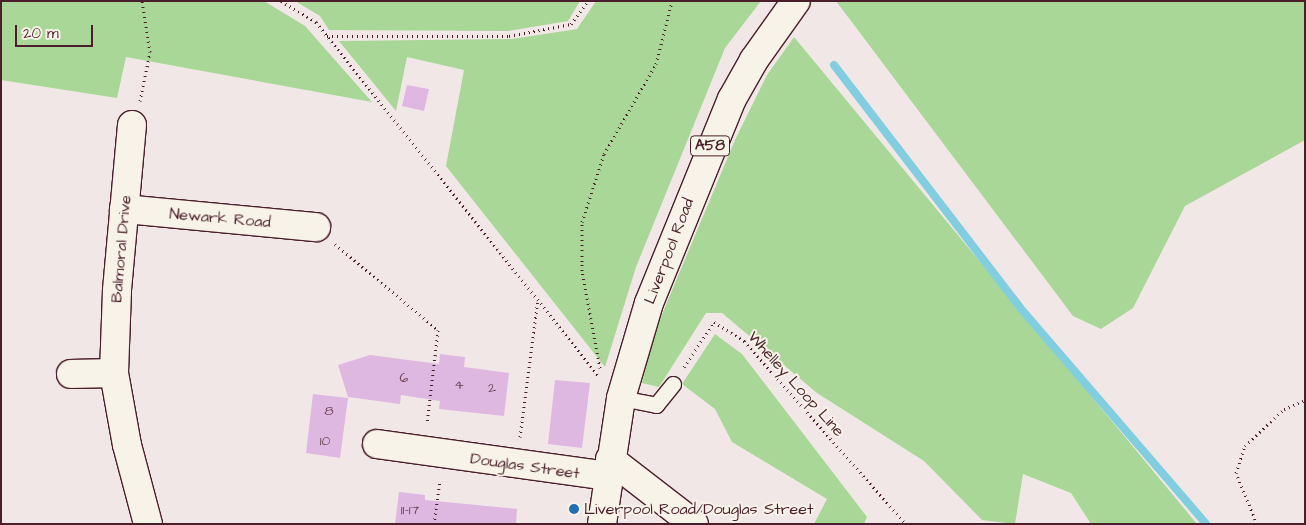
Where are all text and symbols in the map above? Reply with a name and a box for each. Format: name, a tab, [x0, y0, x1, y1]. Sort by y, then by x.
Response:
scale bar	[18, 15, 95, 47]
text: 20 m	[23, 23, 59, 44]
road number: A58	[690, 134, 730, 158]
street label: Balmoral Drive	[107, 194, 135, 304]
street label: Liverpool Road	[640, 195, 698, 307]
street label: Newark Road	[169, 204, 271, 232]
street label: Whelley Loop Line	[744, 327, 848, 441]
house number: 6	[400, 370, 408, 386]
house number: 4	[454, 377, 464, 393]
house number: 2	[488, 380, 496, 396]
house number: 8	[324, 403, 334, 419]
house number: 10	[320, 433, 330, 449]
street label: Douglas Street	[469, 449, 581, 483]
place label: Liverpool Road/Douglas Street	[584, 499, 813, 519]
house number: 11-17	[401, 502, 419, 518]
marker: Liverpool Road/Douglas Street	[568, 503, 580, 515]

